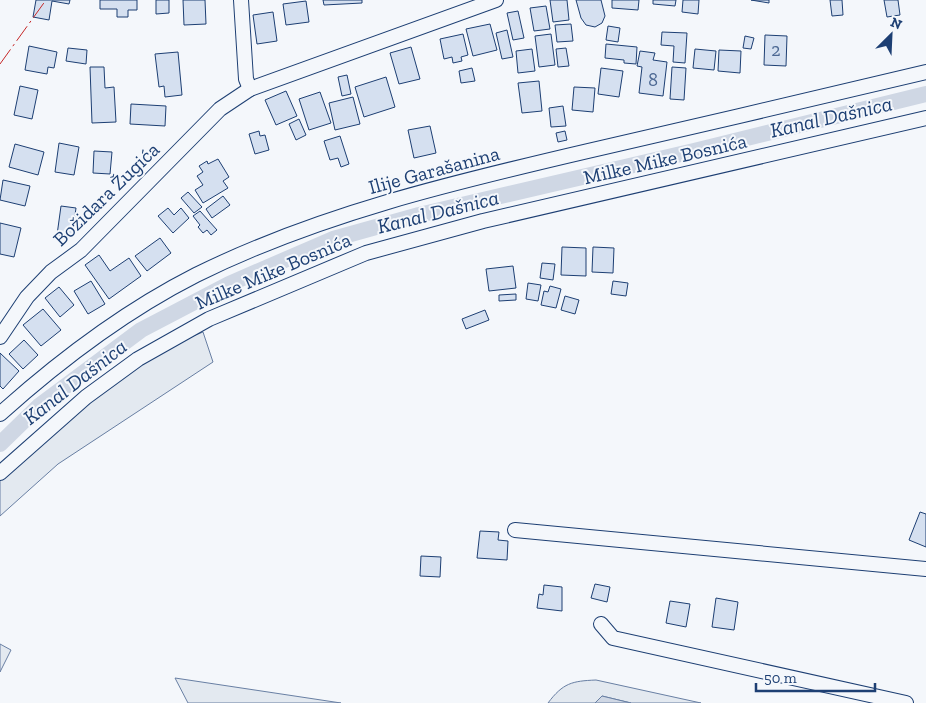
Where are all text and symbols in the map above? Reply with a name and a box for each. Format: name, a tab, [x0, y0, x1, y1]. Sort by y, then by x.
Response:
north arrow	[866, 10, 916, 60]
text: N	[888, 14, 905, 34]
house number: 2	[771, 39, 781, 61]
house number: 8	[648, 69, 658, 91]
water label: Kanal Dašnica	[767, 90, 894, 143]
street label: Milke Mike Bosnića	[581, 128, 749, 189]
street label: Božidara Žugića	[48, 137, 164, 251]
street label: Ilije Garašanina	[366, 141, 502, 199]
water label: Kanal Dašnica	[374, 184, 501, 239]
street label: Milke Mike Bosnića	[192, 227, 355, 315]
water label: Kanal Dašnica	[18, 333, 131, 430]
scale bar	[756, 660, 875, 692]
text: 50 m	[764, 669, 797, 687]

